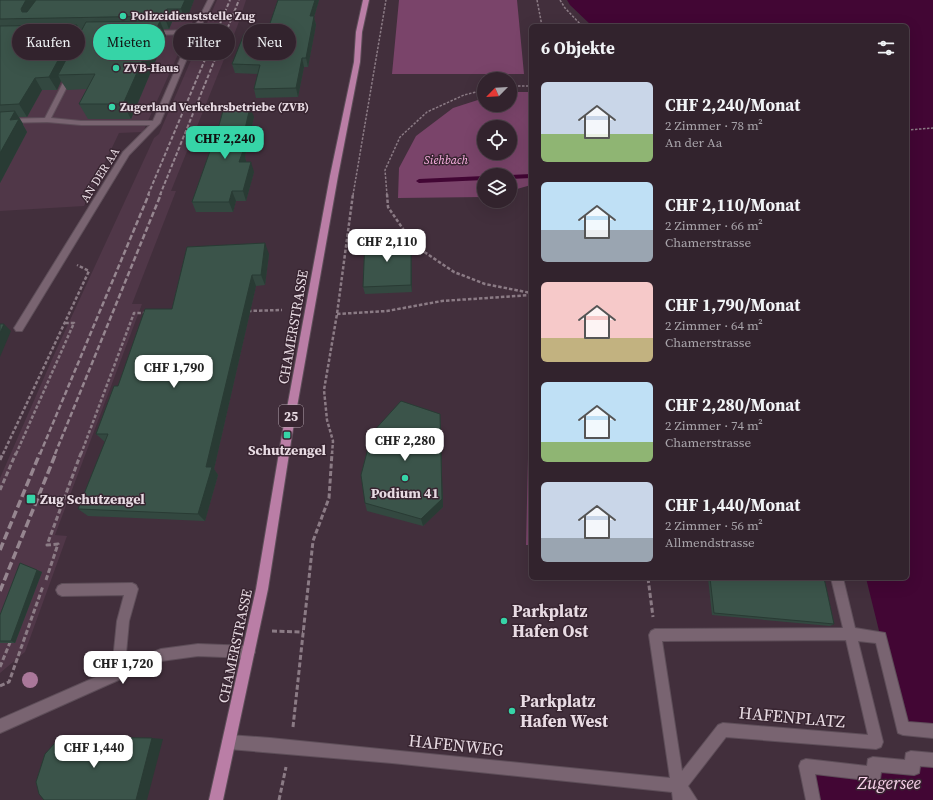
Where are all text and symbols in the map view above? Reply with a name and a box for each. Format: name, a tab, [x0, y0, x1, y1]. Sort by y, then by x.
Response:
place label: Polizeidienststelle Zug	[131, 8, 256, 24]
marker: Polizeidienststelle Zug	[118, 11, 128, 21]
chip: Kaufen	[12, 24, 85, 60]
chip: Mieten	[93, 24, 165, 60]
chip: Filter	[173, 24, 235, 60]
chip: Neu	[243, 24, 296, 60]
text: 6 Objekte	[541, 36, 615, 60]
icon: filters	[875, 37, 897, 59]
place label: ZVB-Haus	[124, 60, 179, 76]
marker: ZVB-Haus	[111, 63, 121, 73]
north arrow	[477, 72, 517, 112]
map controls	[477, 72, 517, 208]
text: CHF 2,240/Monat	[665, 93, 800, 117]
icon: home	[573, 98, 621, 146]
place label: Zugerland Verkehrsbetriebe (ZVB)	[120, 99, 309, 115]
marker: Zugerland Verkehrsbetriebe (ZVB)	[107, 102, 117, 112]
text: 2 Zimmer · 78 m²	[665, 117, 763, 134]
button: locate	[477, 120, 517, 160]
pin: CHF 2,240	[179, 126, 271, 160]
text: CHF 2,240	[195, 130, 255, 147]
text: An der Aa	[665, 134, 722, 151]
street label: AN DER AA	[77, 145, 123, 205]
park label: Siehbach	[424, 152, 469, 168]
button: layers	[477, 168, 517, 208]
text: CHF 2,110/Monat	[665, 193, 800, 217]
icon: home	[573, 198, 621, 246]
text: 2 Zimmer · 66 m²	[665, 217, 763, 234]
pin: CHF 2,110	[341, 229, 433, 263]
text: CHF 2,110	[357, 233, 417, 250]
text: Chamerstrasse	[665, 234, 751, 251]
street label: CHAMERSTRASSE	[273, 268, 313, 386]
text: CHF 1,790/Monat	[665, 293, 800, 317]
icon: home	[573, 298, 621, 346]
text: 2 Zimmer · 64 m²	[665, 317, 763, 334]
text: Chamerstrasse	[665, 334, 751, 351]
pin: CHF 1,790	[128, 355, 220, 389]
text: CHF 1,790	[144, 359, 204, 376]
text: CHF 2,280/Monat	[665, 393, 800, 417]
icon: home	[573, 398, 621, 446]
road number: 25	[279, 405, 303, 427]
text: 2 Zimmer · 74 m²	[665, 417, 763, 434]
pin: CHF 2,280	[359, 428, 451, 462]
marker: Schutzengel	[282, 430, 292, 440]
text: CHF 2,280	[375, 432, 435, 449]
text: Chamerstrasse	[665, 434, 751, 451]
place label: Schutzengel	[248, 440, 326, 460]
marker: Podium 41	[400, 473, 410, 483]
place label: Podium 41	[371, 483, 439, 503]
place label: Zug Schutzengel	[40, 489, 145, 509]
marker: Zug Schutzengel	[25, 493, 37, 505]
text: CHF 1,440/Monat	[665, 493, 800, 517]
icon: home	[573, 498, 621, 546]
text: 2 Zimmer · 56 m²	[665, 517, 763, 534]
text: Allmendstrasse	[665, 534, 755, 551]
street label: CHAMERSTRASSE	[213, 587, 257, 705]
place label: Parkplatz Hafen Ost	[512, 599, 589, 643]
marker: Parkplatz Hafen Ost	[499, 616, 509, 626]
pin: CHF 1,720	[77, 651, 169, 685]
text: CHF 1,720	[93, 655, 153, 672]
place label: Parkplatz Hafen West	[520, 689, 609, 733]
street label: HAFENPLATZ	[738, 700, 847, 734]
marker: Parkplatz Hafen West	[507, 706, 517, 716]
street label: HAFENWEG	[407, 728, 505, 762]
pin: CHF 1,440	[48, 735, 140, 769]
text: CHF 1,440	[64, 739, 124, 756]
water label: Zugersee	[856, 770, 921, 795]

